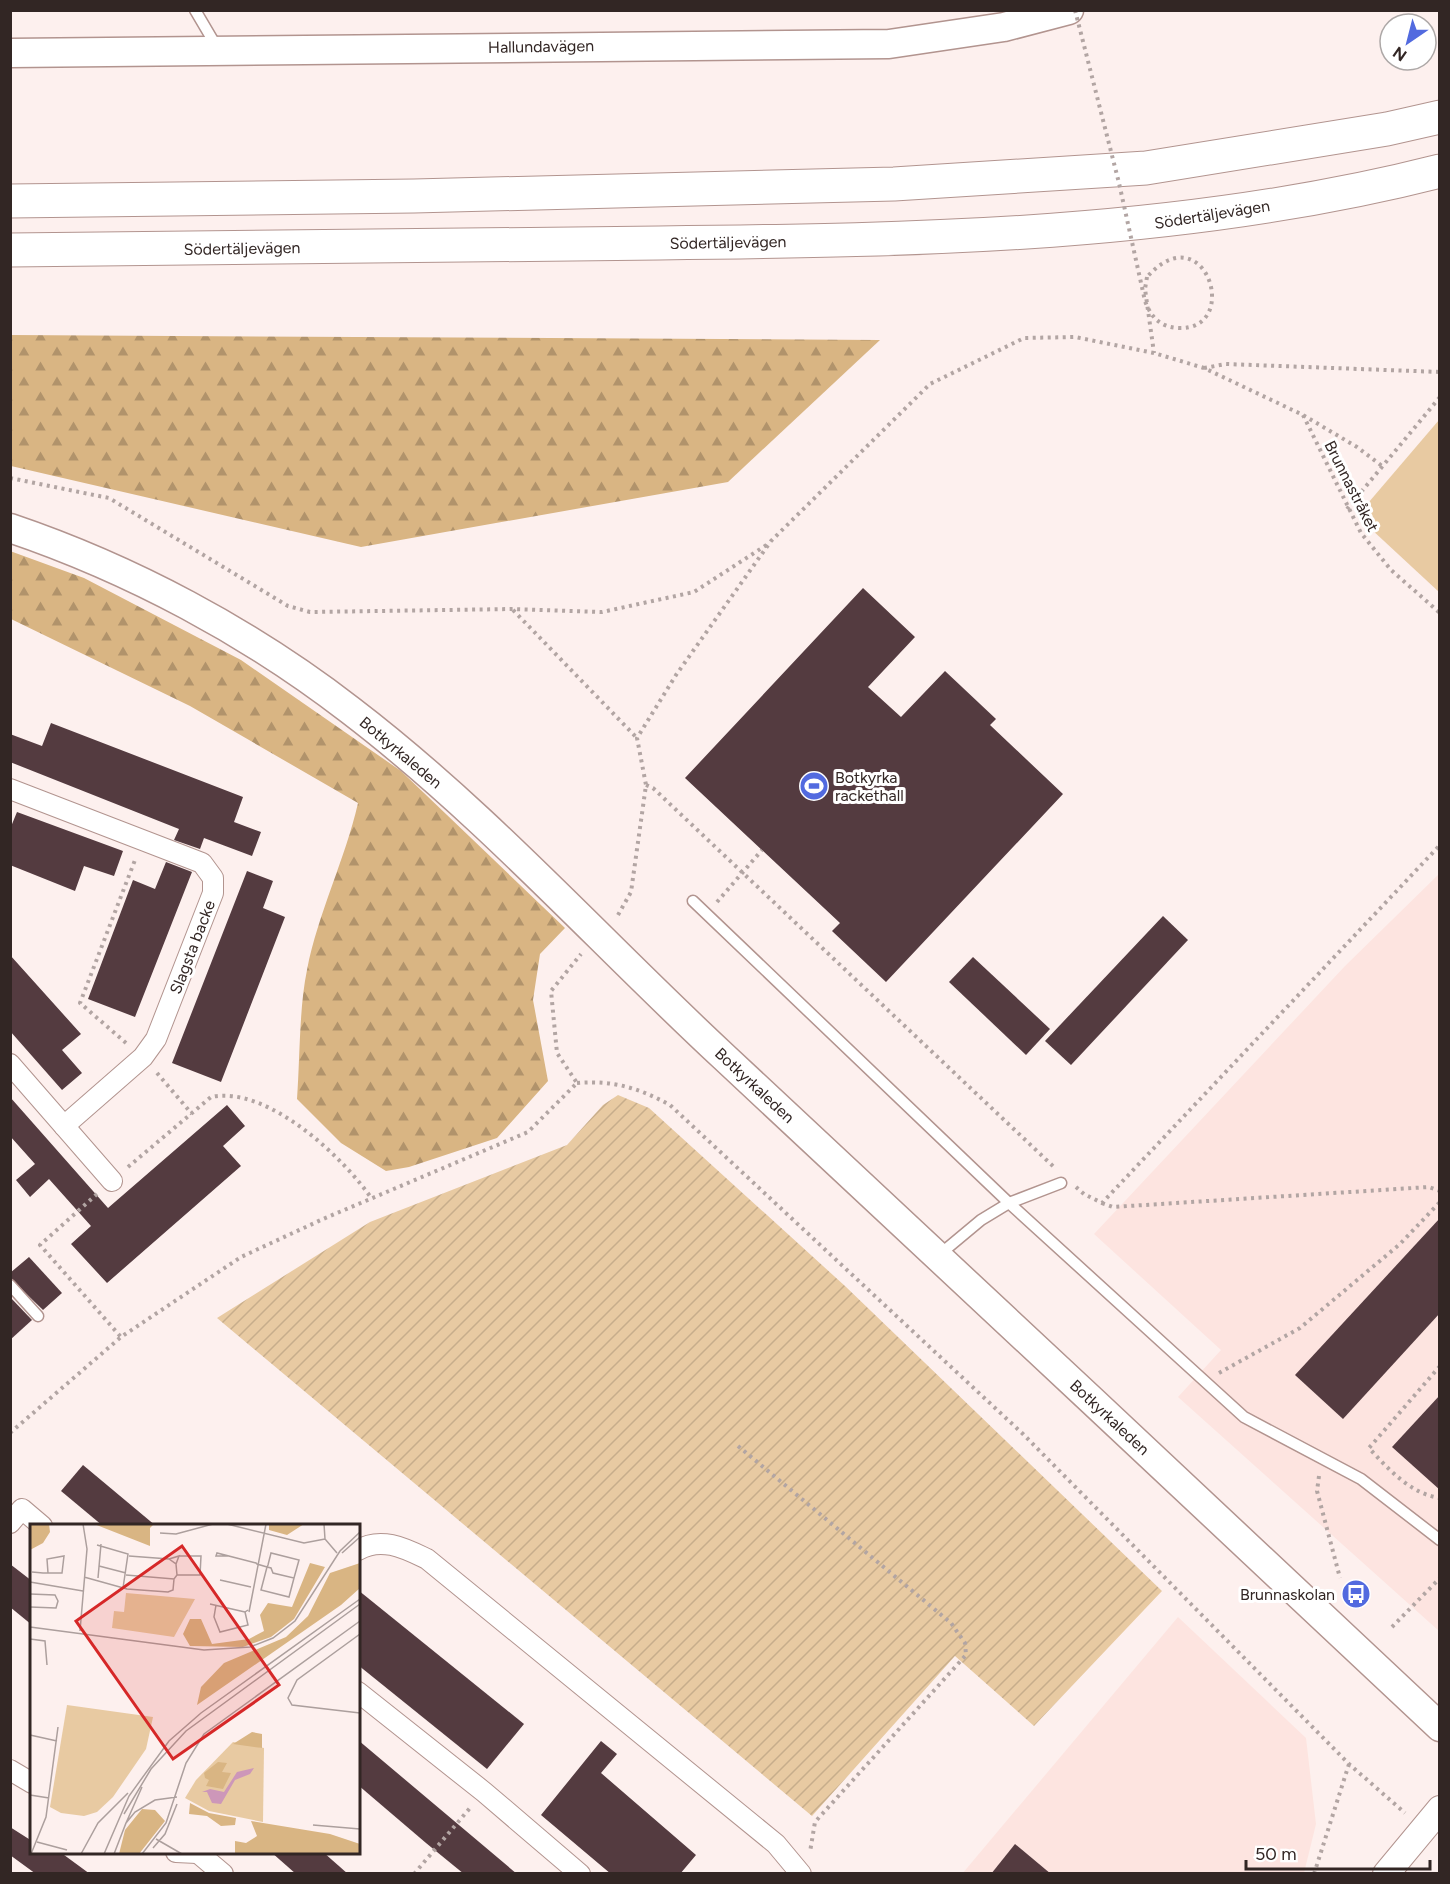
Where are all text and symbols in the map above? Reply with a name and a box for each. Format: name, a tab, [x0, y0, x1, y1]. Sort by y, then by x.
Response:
north arrow	[1378, 12, 1438, 72]
street label: Hallundavägen	[488, 36, 594, 57]
text: N	[1389, 43, 1410, 65]
street label: Södertäljevägen	[1153, 196, 1271, 233]
street label: Södertäljevägen	[670, 232, 787, 253]
street label: Södertäljevägen	[184, 238, 301, 259]
street label: Brunnastråket	[1320, 438, 1383, 535]
street label: Botkyrkaleden	[356, 712, 446, 792]
place label: Botkyrka rackethall	[835, 768, 904, 805]
sports icon: Botkyrka rackethall	[798, 770, 830, 802]
street label: Slagsta backe	[166, 897, 219, 997]
street label: Botkyrkaleden	[711, 1044, 798, 1127]
street label: Botkyrkaleden	[1066, 1376, 1153, 1459]
inset map	[30, 1524, 360, 1854]
bus stop icon: Brunnaskolan	[1340, 1578, 1372, 1610]
place label: Brunnaskolan	[1240, 1585, 1335, 1604]
scale bar	[1246, 1833, 1430, 1871]
text: 50 m	[1255, 1843, 1297, 1865]

